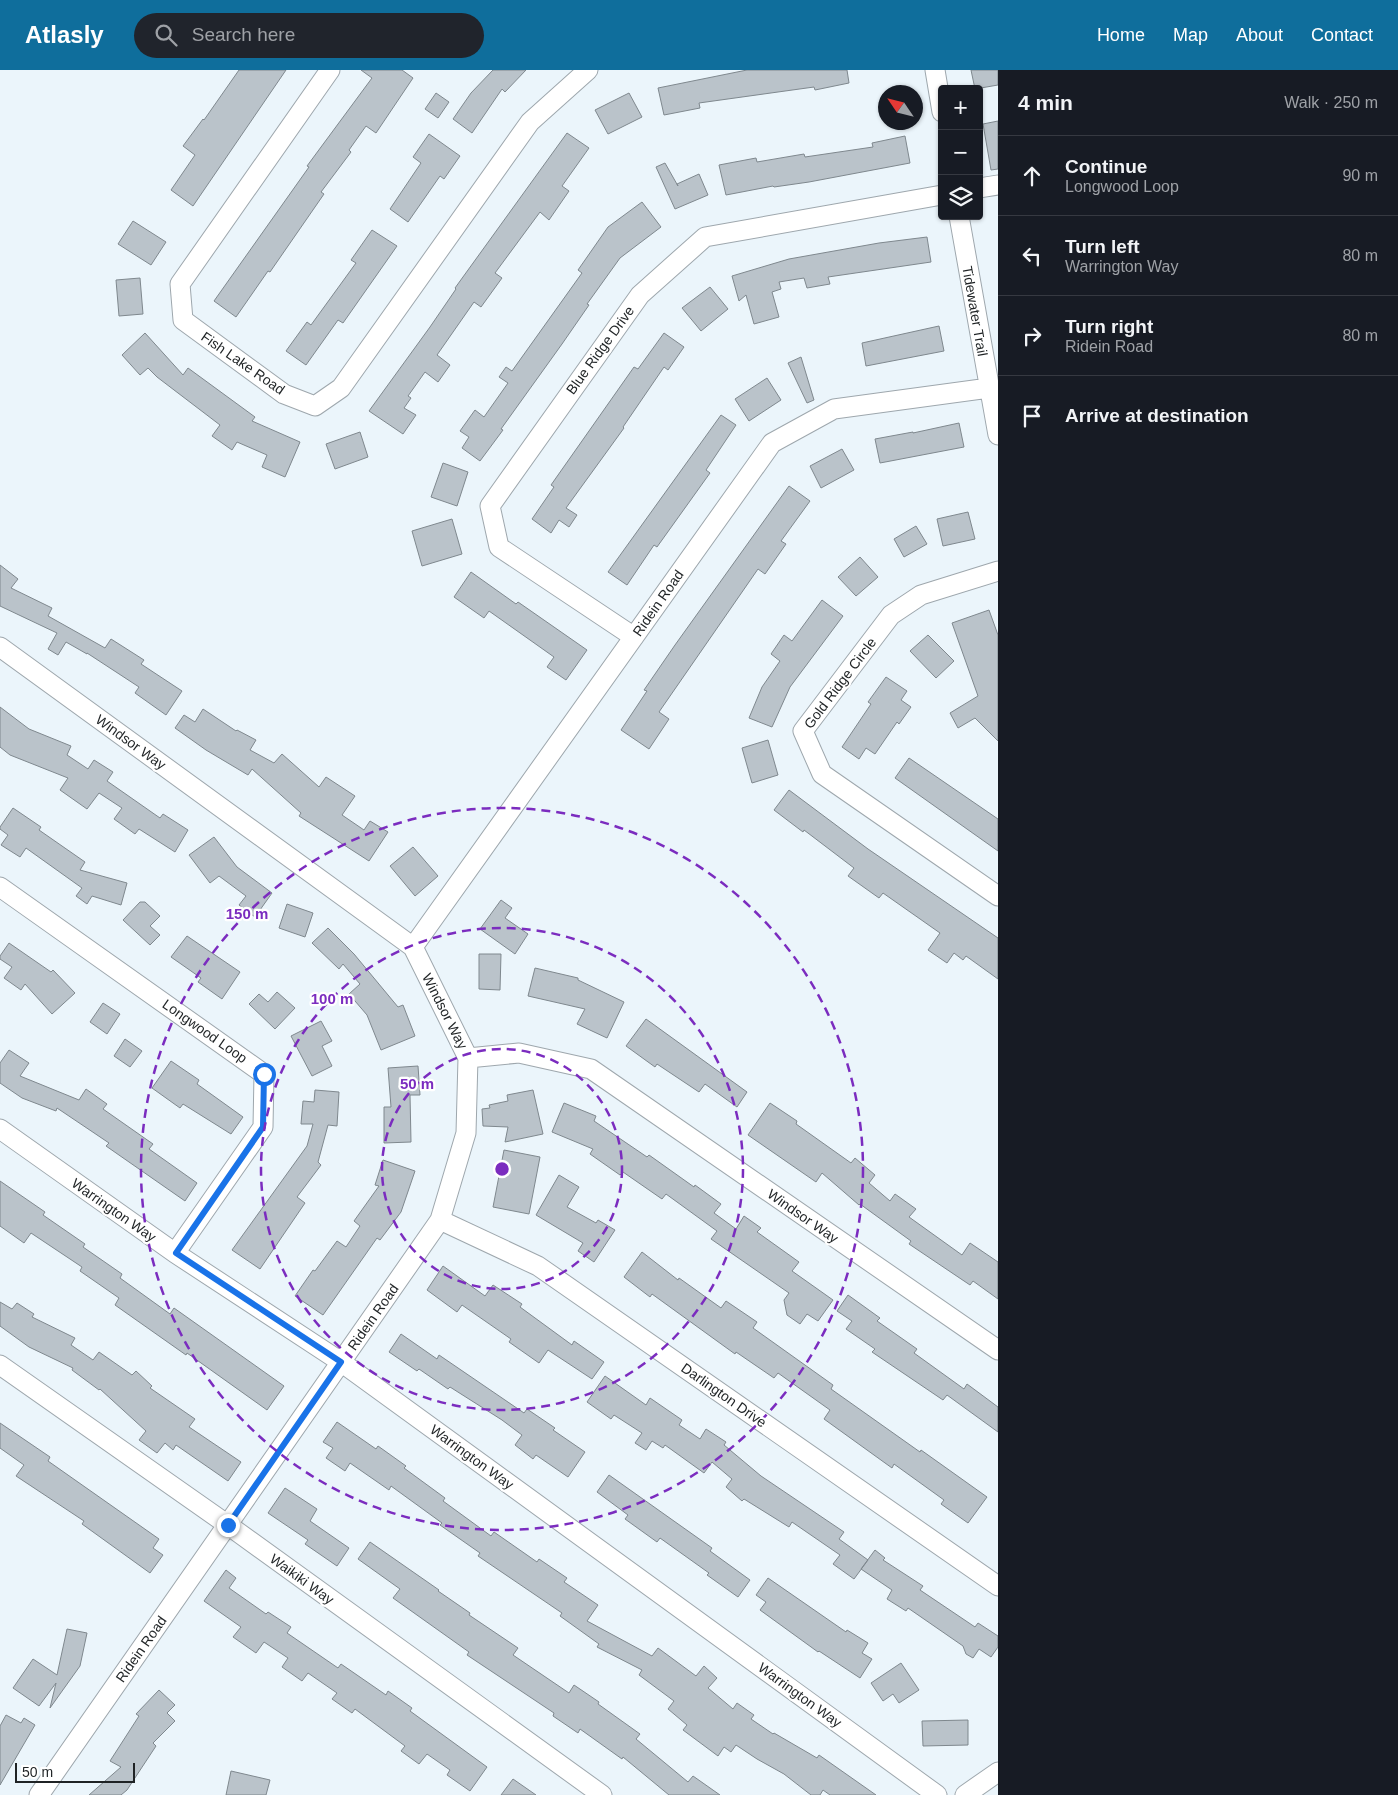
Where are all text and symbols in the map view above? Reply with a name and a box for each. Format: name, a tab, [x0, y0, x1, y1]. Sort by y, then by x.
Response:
search box	[134, 13, 484, 58]
text: Atlasly	[25, 21, 104, 48]
icon: search	[152, 21, 180, 49]
text: Search here	[192, 24, 295, 45]
text: Home	[1097, 25, 1145, 45]
text: Map	[1173, 25, 1208, 45]
text: About	[1236, 25, 1283, 45]
text: Contact	[1311, 25, 1373, 45]
north arrow	[878, 85, 923, 130]
map controls	[938, 85, 983, 220]
button: +	[938, 85, 983, 130]
text: 4 min	[1018, 91, 1073, 114]
text: Walk · 250 m	[1284, 94, 1378, 111]
button: −	[938, 130, 983, 175]
text: Continue	[1065, 156, 1147, 177]
icon: ahead	[1018, 162, 1046, 190]
text: 90 m	[1342, 167, 1378, 184]
button: layers	[938, 175, 983, 220]
text: Longwood Loop	[1065, 178, 1179, 195]
text: Turn left	[1065, 236, 1140, 257]
icon: left	[1018, 242, 1046, 270]
text: 80 m	[1342, 247, 1378, 264]
text: Warrington Way	[1065, 258, 1179, 275]
street label: Tidewater Trail	[959, 265, 991, 357]
street label: Blue Ridge Drive	[563, 303, 637, 397]
text: Turn right	[1065, 316, 1153, 337]
icon: right	[1018, 322, 1046, 350]
text: 80 m	[1342, 327, 1378, 344]
street label: Fish Lake Road	[198, 328, 288, 398]
text: Ridein Road	[1065, 338, 1153, 355]
icon: arrive	[1018, 402, 1046, 430]
text: Arrive at destination	[1065, 405, 1249, 426]
street label: Ridein Road	[629, 567, 687, 639]
street label: Gold Ridge Circle	[801, 634, 880, 732]
street label: Windsor Way	[93, 711, 169, 773]
text: 150 m	[226, 905, 268, 922]
street label: Windsor Way	[419, 971, 471, 1051]
text: 100 m	[311, 990, 353, 1007]
street label: Longwood Loop	[160, 996, 251, 1066]
route start	[253, 1063, 276, 1086]
text: 50 m	[400, 1075, 434, 1092]
centre of rings	[493, 1160, 511, 1178]
street label: Warrington Way	[69, 1175, 159, 1245]
street label: Windsor Way	[765, 1186, 841, 1246]
street label: Ridein Road	[344, 1281, 402, 1353]
street label: Darlington Drive	[678, 1360, 770, 1430]
street label: Warrington Way	[427, 1421, 517, 1493]
route end	[217, 1514, 240, 1537]
street label: Waikiki Way	[267, 1550, 337, 1608]
street label: Ridein Road	[112, 1613, 170, 1685]
street label: Warrington Way	[755, 1659, 845, 1731]
scale bar	[15, 1760, 135, 1783]
text: 50 m	[22, 1764, 53, 1780]

